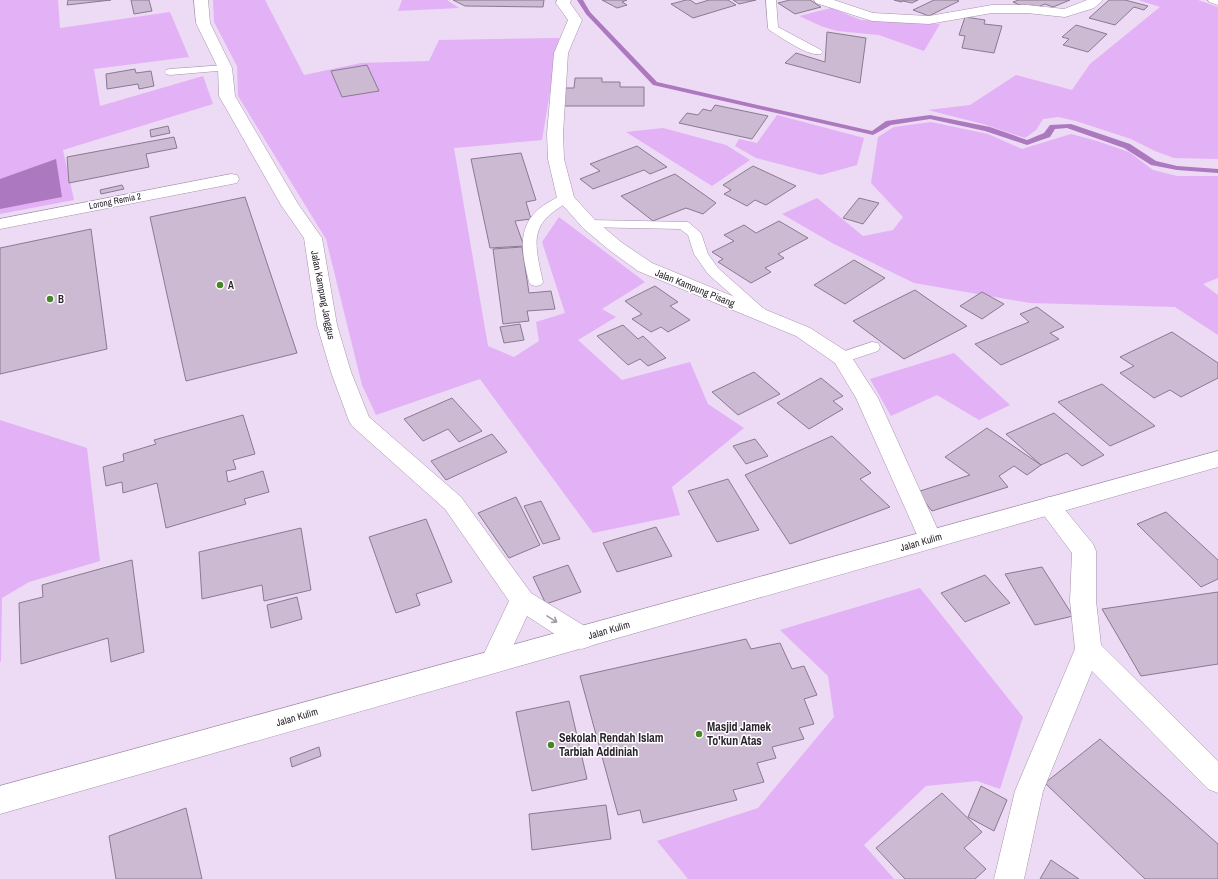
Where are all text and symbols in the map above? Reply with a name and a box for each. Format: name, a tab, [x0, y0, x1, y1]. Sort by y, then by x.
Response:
street label: Lorong Remia 2	[88, 190, 142, 212]
street label: Jalan Kampung Janggus	[308, 249, 338, 341]
street label: Jalan Kampung Pisang	[653, 266, 737, 310]
place label: A	[228, 279, 234, 292]
marker: A	[215, 280, 225, 290]
place label: B	[58, 293, 64, 306]
marker: B	[45, 294, 55, 304]
street label: Jalan Kulim	[899, 530, 944, 554]
one-way arrow	[546, 615, 557, 623]
street label: Jalan Kulim	[587, 618, 632, 642]
street label: Jalan Kulim	[275, 705, 320, 729]
place label: Masjid Jamek To'kun Atas	[707, 719, 772, 749]
marker: Masjid Jamek To'kun Atas	[694, 729, 704, 739]
place label: Sekolah Rendah Islam Tarbiah Addiniah	[559, 730, 664, 760]
marker: Sekolah Rendah Islam Tarbiah Addiniah	[546, 740, 556, 750]

